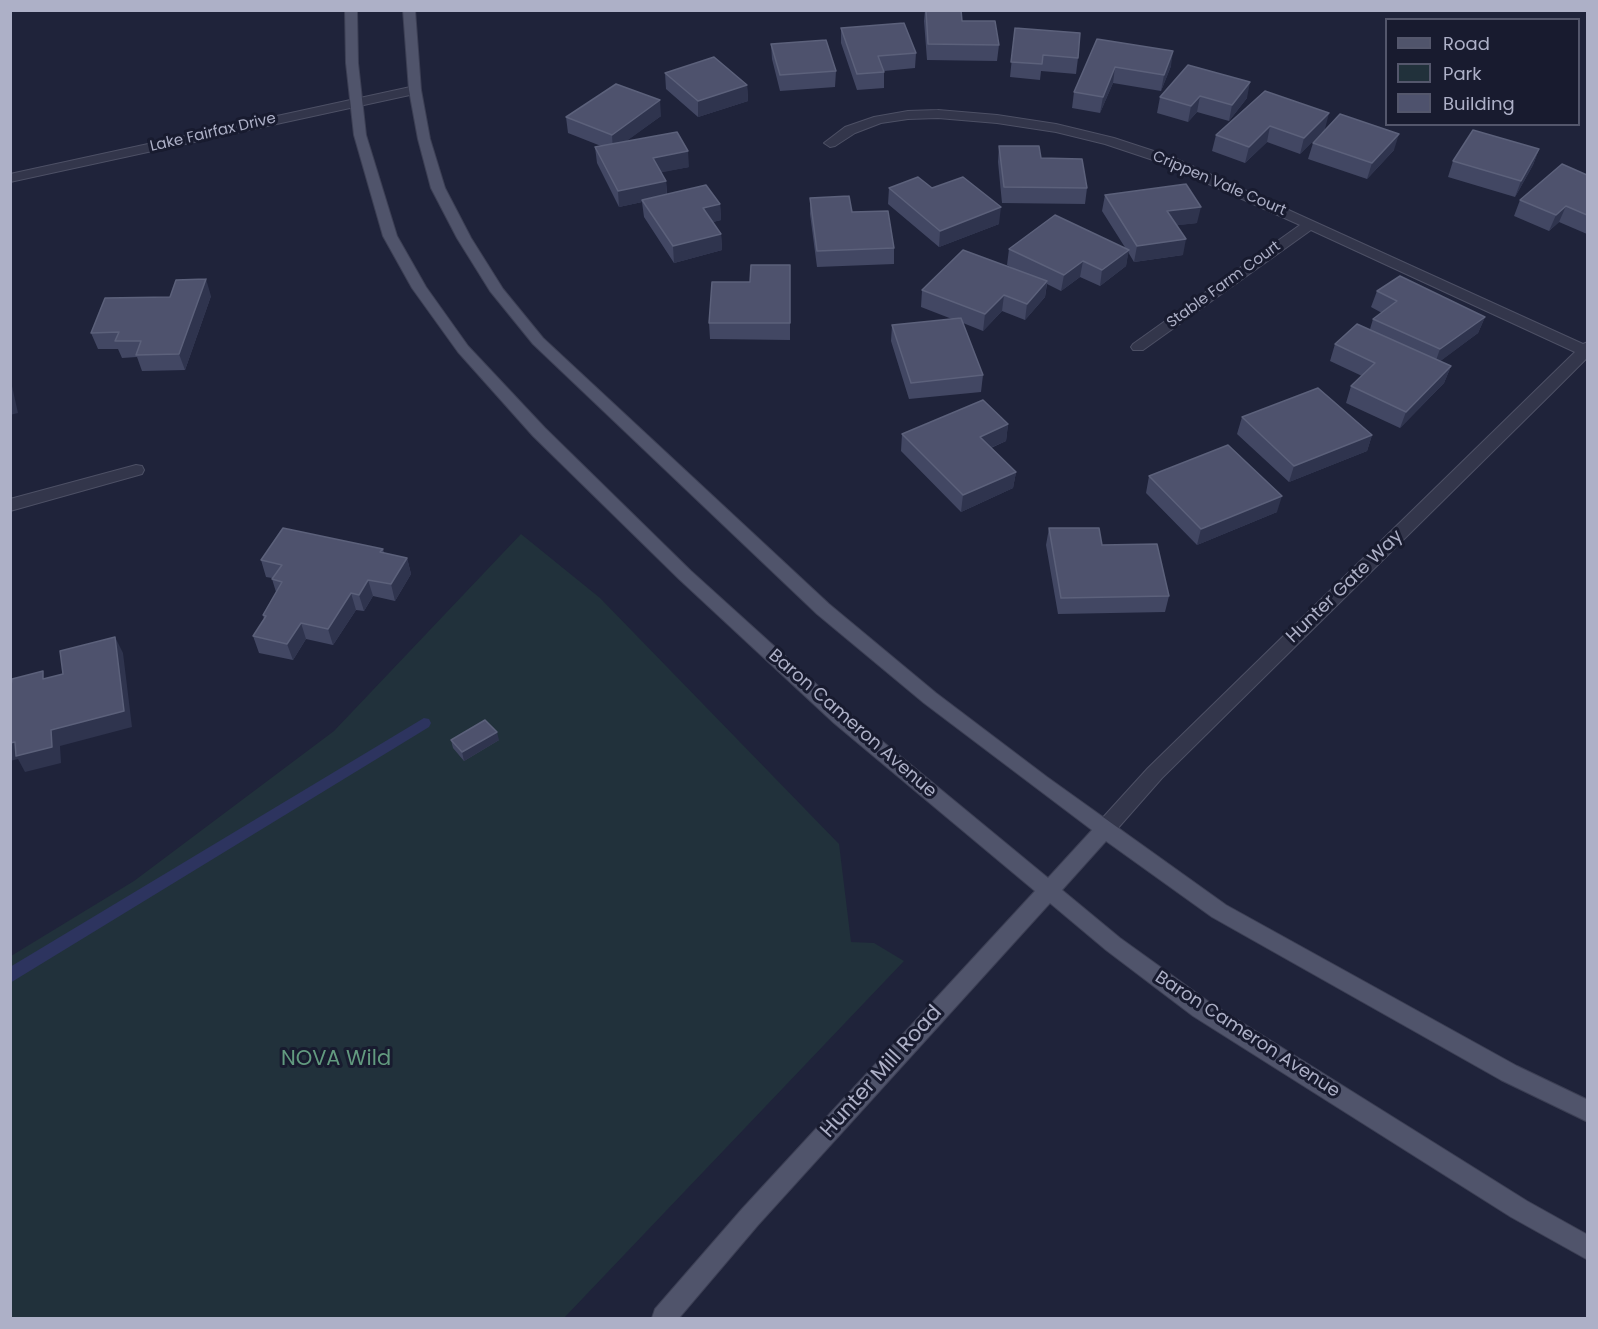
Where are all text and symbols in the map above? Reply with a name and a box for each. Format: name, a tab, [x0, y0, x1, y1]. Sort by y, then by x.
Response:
legend	[1385, 18, 1580, 126]
text: Road	[1443, 31, 1490, 56]
text: Park	[1443, 61, 1482, 86]
text: Building	[1443, 91, 1515, 116]
street label: Lake Fairfax Drive	[148, 110, 278, 156]
street label: Crippen Vale Court	[1150, 148, 1288, 220]
street label: Stable Farm Court	[1164, 238, 1284, 332]
street label: Hunter Gate Way	[1282, 526, 1408, 648]
street label: Baron Cameron Avenue	[764, 645, 940, 803]
street label: Baron Cameron Avenue	[1151, 967, 1343, 1103]
street label: Hunter Mill Road	[816, 1001, 948, 1143]
park label: NOVA Wild	[281, 1047, 391, 1073]

